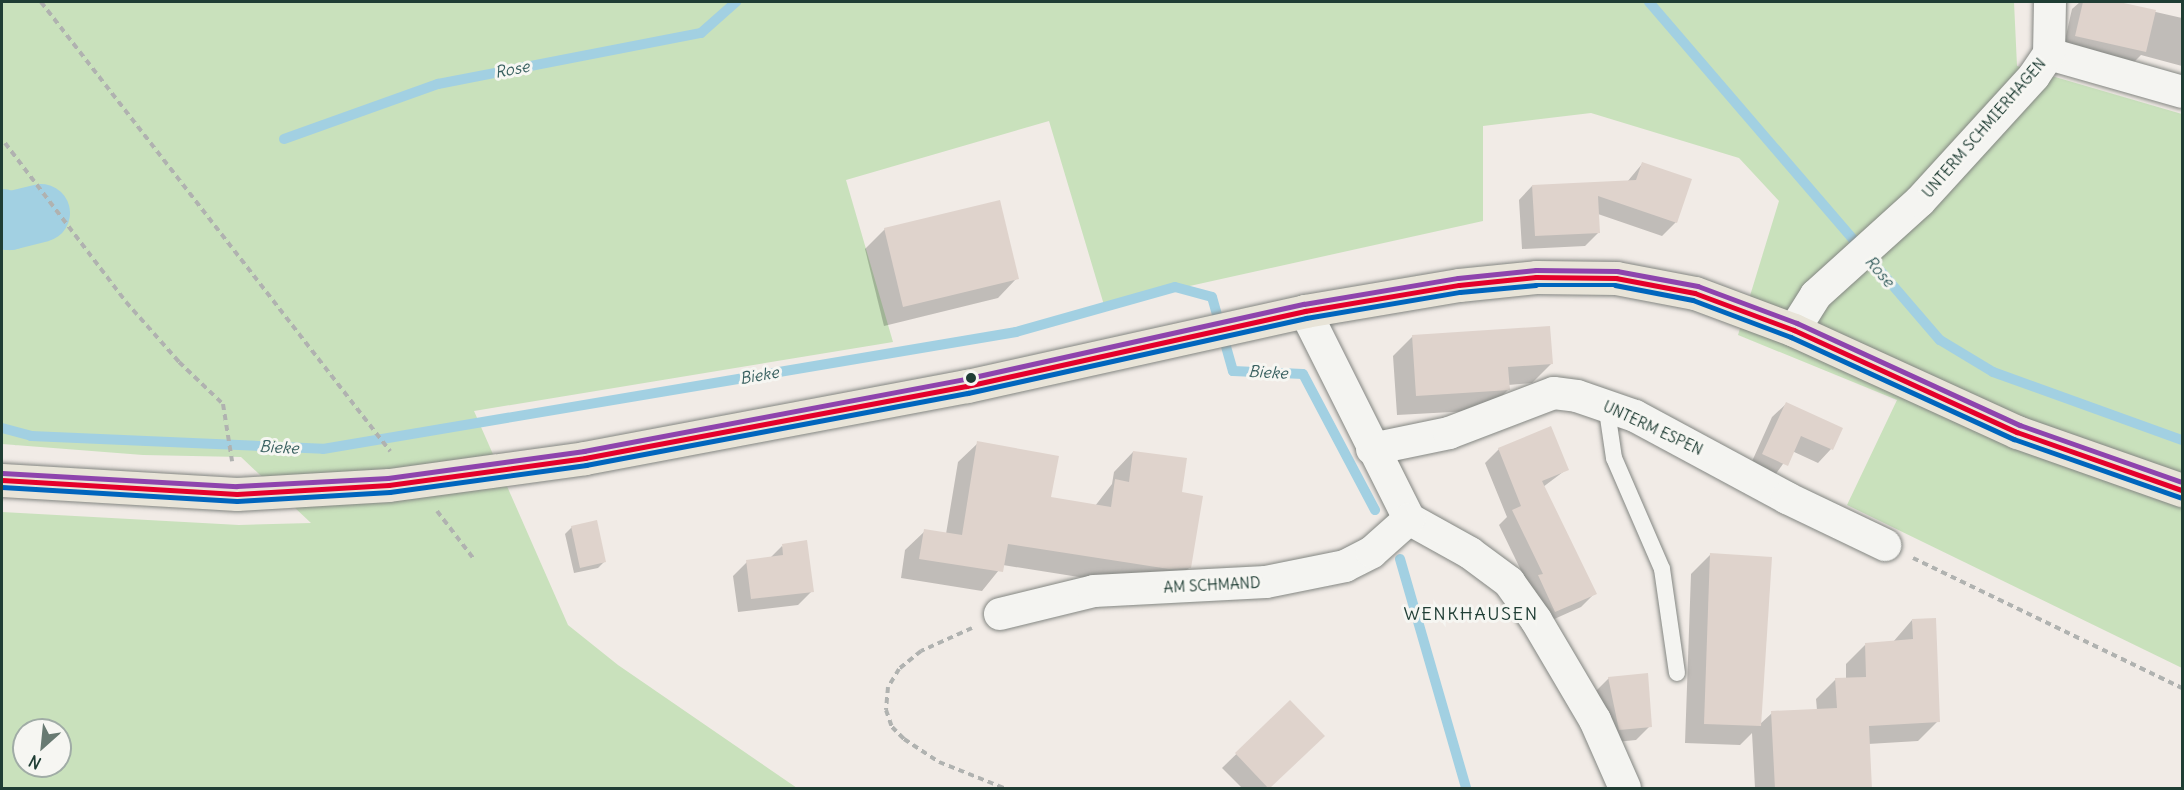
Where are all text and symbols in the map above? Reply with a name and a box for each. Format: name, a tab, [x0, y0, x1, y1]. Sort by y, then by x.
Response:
street label: UNTERM SCHMIERHAGEN	[1919, 55, 2049, 201]
water label: Rose	[493, 56, 531, 82]
water label: Rose	[1861, 252, 1899, 290]
water label: Bieke	[1248, 361, 1288, 383]
water label: Bieke	[738, 362, 780, 388]
unlabelled marker	[965, 372, 977, 384]
street label: UNTERM ESPEN	[1600, 397, 1706, 459]
water label: Bieke	[259, 436, 299, 458]
street label: AM SCHMAND	[1163, 573, 1261, 597]
district label: WENKHAUSEN	[1403, 603, 1539, 625]
north arrow	[12, 718, 72, 778]
text: N	[25, 751, 44, 774]

